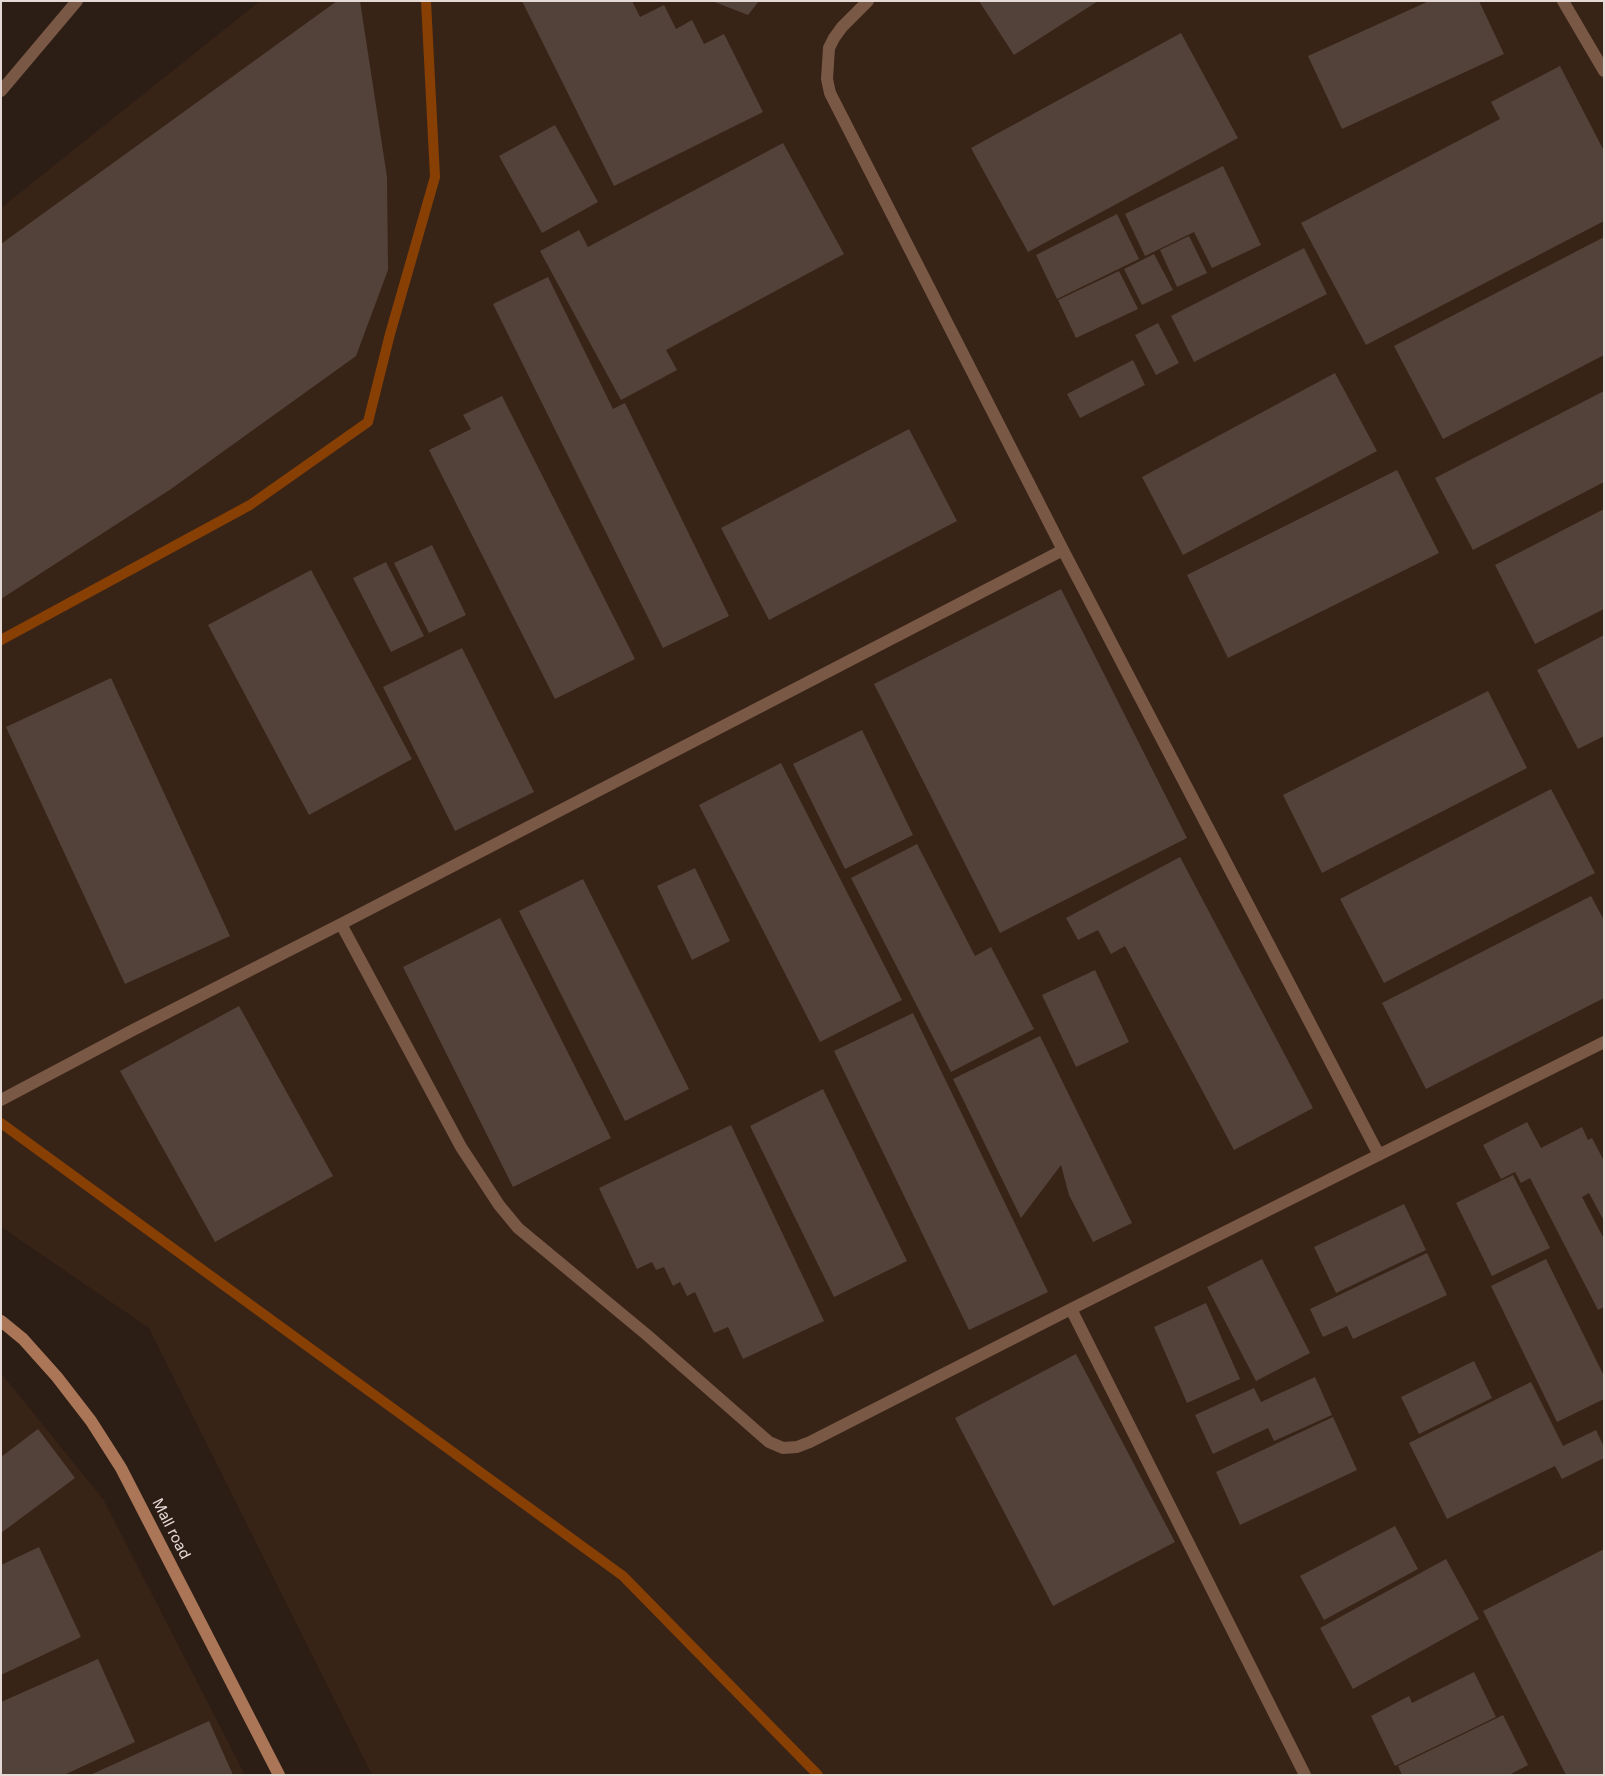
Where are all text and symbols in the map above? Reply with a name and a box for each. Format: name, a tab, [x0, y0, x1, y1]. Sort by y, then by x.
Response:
street label: Mall road	[148, 1496, 194, 1562]

